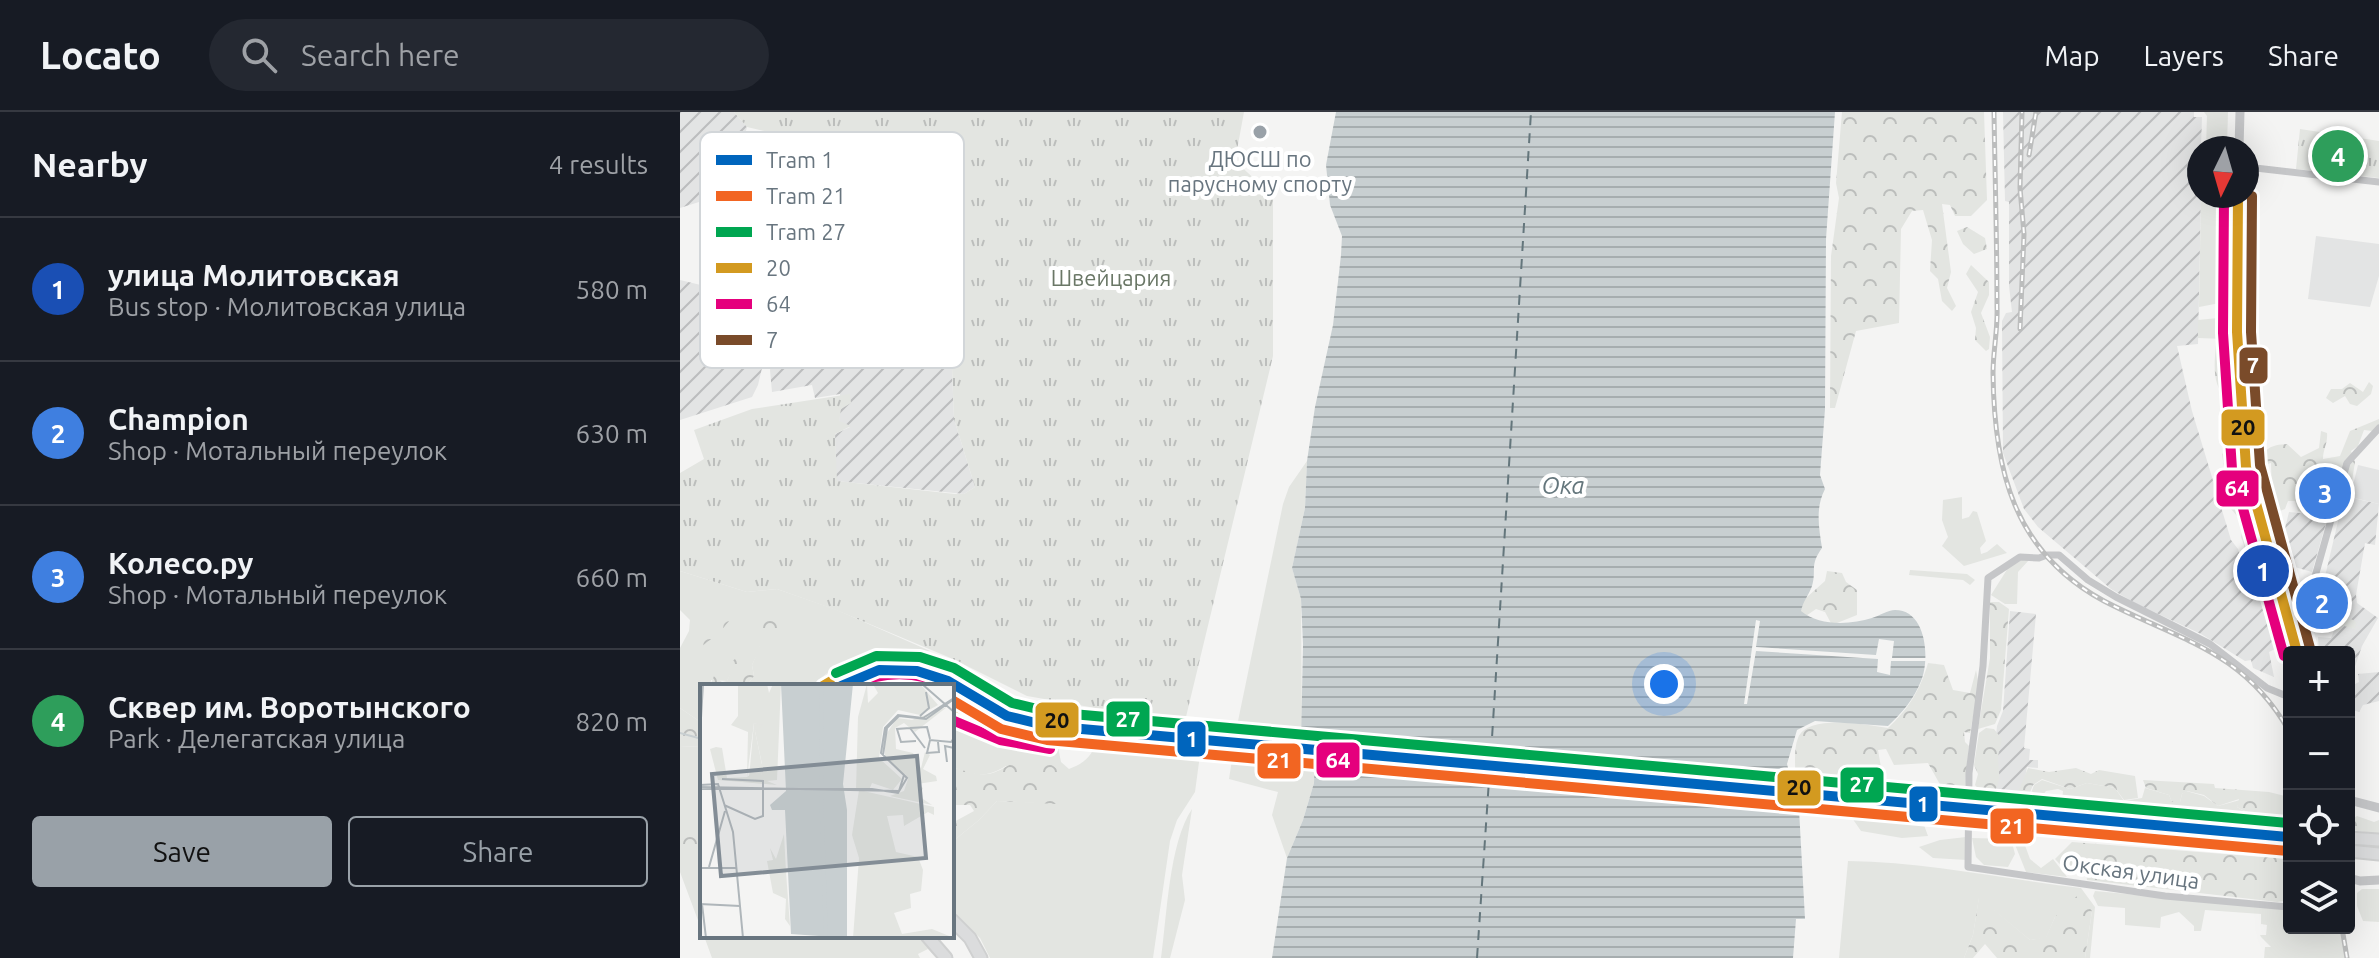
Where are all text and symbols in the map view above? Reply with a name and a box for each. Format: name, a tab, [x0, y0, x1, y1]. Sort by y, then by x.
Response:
search box	[209, 19, 769, 91]
icon: search	[237, 33, 281, 77]
text: Locato	[40, 34, 161, 76]
text: Search here	[301, 38, 460, 72]
text: Map	[2044, 40, 2100, 71]
text: Layers	[2144, 40, 2224, 71]
text: Share	[2268, 40, 2339, 71]
marker: ДЮСШ по парусному спорту	[1251, 123, 1269, 141]
pin: 4	[2312, 126, 2364, 186]
legend	[700, 132, 964, 368]
north arrow	[2187, 136, 2259, 208]
text: Nearby	[32, 145, 147, 183]
place label: ДЮСШ по парусному спорту	[1168, 146, 1353, 196]
text: Tram 1	[766, 147, 834, 172]
text: 4 results	[549, 150, 648, 179]
text: Tram 21	[766, 183, 846, 208]
text: Tram 27	[766, 219, 846, 244]
text: 20	[766, 255, 791, 280]
text: улица Молитовская	[108, 258, 400, 292]
park label: Швейцария	[1051, 265, 1171, 290]
text: 1	[51, 275, 65, 304]
text: 580 m	[576, 275, 648, 304]
text: 64	[766, 291, 791, 316]
text: Bus stop · Молитовская улица	[108, 292, 466, 321]
text: 7	[766, 327, 778, 352]
line badge: 7	[2238, 346, 2269, 385]
text: 7	[2247, 352, 2259, 377]
text: Champion	[108, 402, 249, 436]
line badge: 20	[2220, 408, 2266, 447]
text: 20	[2231, 414, 2255, 439]
text: 2	[51, 419, 65, 448]
text: 630 m	[576, 419, 648, 448]
text: Shop · Мотальный переулок	[108, 436, 447, 465]
pin: 3	[2299, 463, 2351, 523]
line badge: 64	[2215, 469, 2260, 508]
water label: Ока	[1541, 472, 1585, 499]
text: 64	[2225, 475, 2249, 500]
pin: 1	[2237, 541, 2289, 601]
text: Колесо.ру	[108, 546, 254, 580]
text: 3	[51, 563, 65, 592]
text: 660 m	[576, 563, 648, 592]
pin: 2	[2296, 573, 2348, 633]
text: Shop · Мотальный переулок	[108, 580, 447, 609]
map controls	[2283, 646, 2355, 934]
button: +	[2283, 646, 2355, 718]
your location	[1644, 664, 1684, 704]
inset map	[700, 684, 954, 938]
text: Сквер им. Воротынского	[108, 690, 471, 724]
line badge: 27	[1105, 700, 1151, 738]
line badge: 20	[1034, 701, 1080, 739]
text: 27	[1116, 706, 1140, 731]
text: 4	[51, 707, 65, 736]
text: 820 m	[576, 707, 648, 736]
text: 20	[1045, 707, 1069, 732]
button: −	[2283, 718, 2355, 790]
line badge: 1	[1176, 720, 1207, 758]
text: Park · Делегатская улица	[108, 724, 405, 753]
text: 1	[1186, 726, 1198, 751]
line badge: 64	[1315, 741, 1361, 779]
line badge: 21	[1256, 742, 1302, 780]
text: 21	[1267, 747, 1291, 772]
text: 64	[1326, 747, 1350, 772]
line badge: 27	[1839, 766, 1885, 804]
line badge: 20	[1776, 769, 1822, 807]
text: 27	[1850, 771, 1874, 796]
text: 20	[1787, 774, 1811, 799]
line badge: 1	[1908, 785, 1939, 823]
button: locate	[2283, 790, 2355, 862]
text: 1	[1917, 791, 1929, 816]
line badge: 21	[1989, 807, 2035, 845]
text: 21	[2000, 813, 2024, 838]
button: Save	[32, 816, 332, 887]
button: Share	[348, 816, 648, 887]
street label: Окская улица	[2061, 849, 2201, 893]
button: layers	[2283, 862, 2355, 934]

